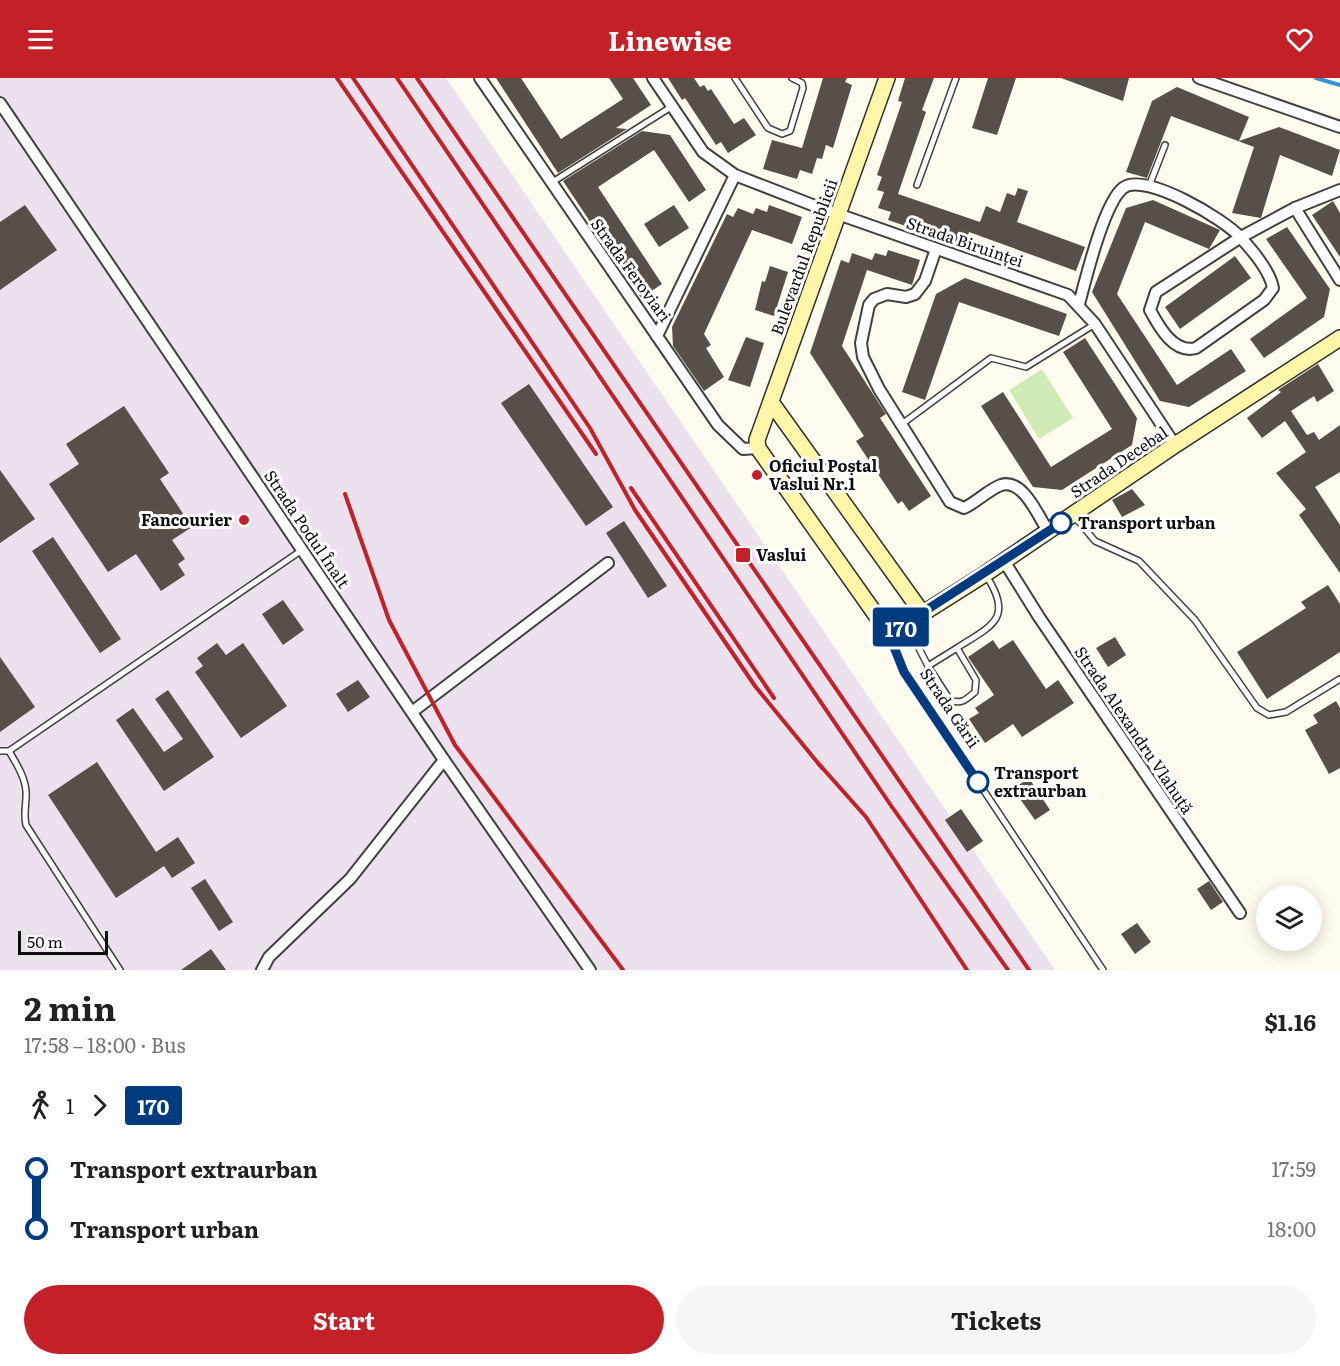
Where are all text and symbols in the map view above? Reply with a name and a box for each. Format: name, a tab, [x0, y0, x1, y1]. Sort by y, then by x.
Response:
text: Linewise	[608, 19, 732, 59]
icon: menu	[24, 23, 57, 56]
icon: heart	[1283, 23, 1316, 56]
street label: Bulevardul Republicii	[764, 175, 843, 338]
street label: Strada Biruinței	[904, 210, 1027, 272]
street label: Strada Feroviari	[586, 212, 678, 326]
street label: Strada Decebal	[1065, 420, 1172, 503]
place label: Oficiul Poștal Vaslui Nr.1	[769, 453, 877, 495]
street label: Strada Podul Înalt	[259, 465, 357, 593]
marker: Oficiul Poștal Vaslui Nr.1	[750, 468, 764, 482]
place label: Fancourier	[141, 507, 232, 531]
place label: Transport urban	[1078, 510, 1216, 534]
marker: Transport urban	[1050, 512, 1072, 534]
marker: Fancourier	[237, 513, 251, 527]
place label: Vaslui	[756, 542, 807, 566]
marker: Vaslui	[734, 546, 752, 564]
line badge: 170	[866, 608, 936, 646]
text: 170	[885, 612, 917, 643]
street label: Strada Alexandru Vlahuță	[1070, 641, 1200, 818]
street label: Strada Gării	[915, 663, 986, 752]
place label: Transport extraurban	[994, 760, 1087, 802]
marker: Transport extraurban	[967, 771, 989, 793]
map controls	[1256, 885, 1322, 951]
button: layers	[1256, 885, 1322, 951]
scale bar	[18, 928, 108, 956]
text: 50 m	[27, 929, 63, 953]
text: 2 min	[24, 982, 116, 1031]
text: $1.16	[1265, 1005, 1316, 1038]
text: 17:58 – 18:00 · Bus	[24, 1029, 186, 1059]
icon: walk	[24, 1089, 57, 1122]
icon: forward	[83, 1089, 116, 1122]
text: 1	[66, 1090, 74, 1120]
text: 170	[137, 1090, 170, 1121]
text: Transport extraurban	[70, 1152, 318, 1185]
text: 17:59	[1271, 1153, 1316, 1183]
text: Transport urban	[70, 1212, 259, 1245]
text: 18:00	[1267, 1213, 1316, 1243]
button: Start	[24, 1285, 664, 1354]
button: Tickets	[676, 1285, 1316, 1354]

